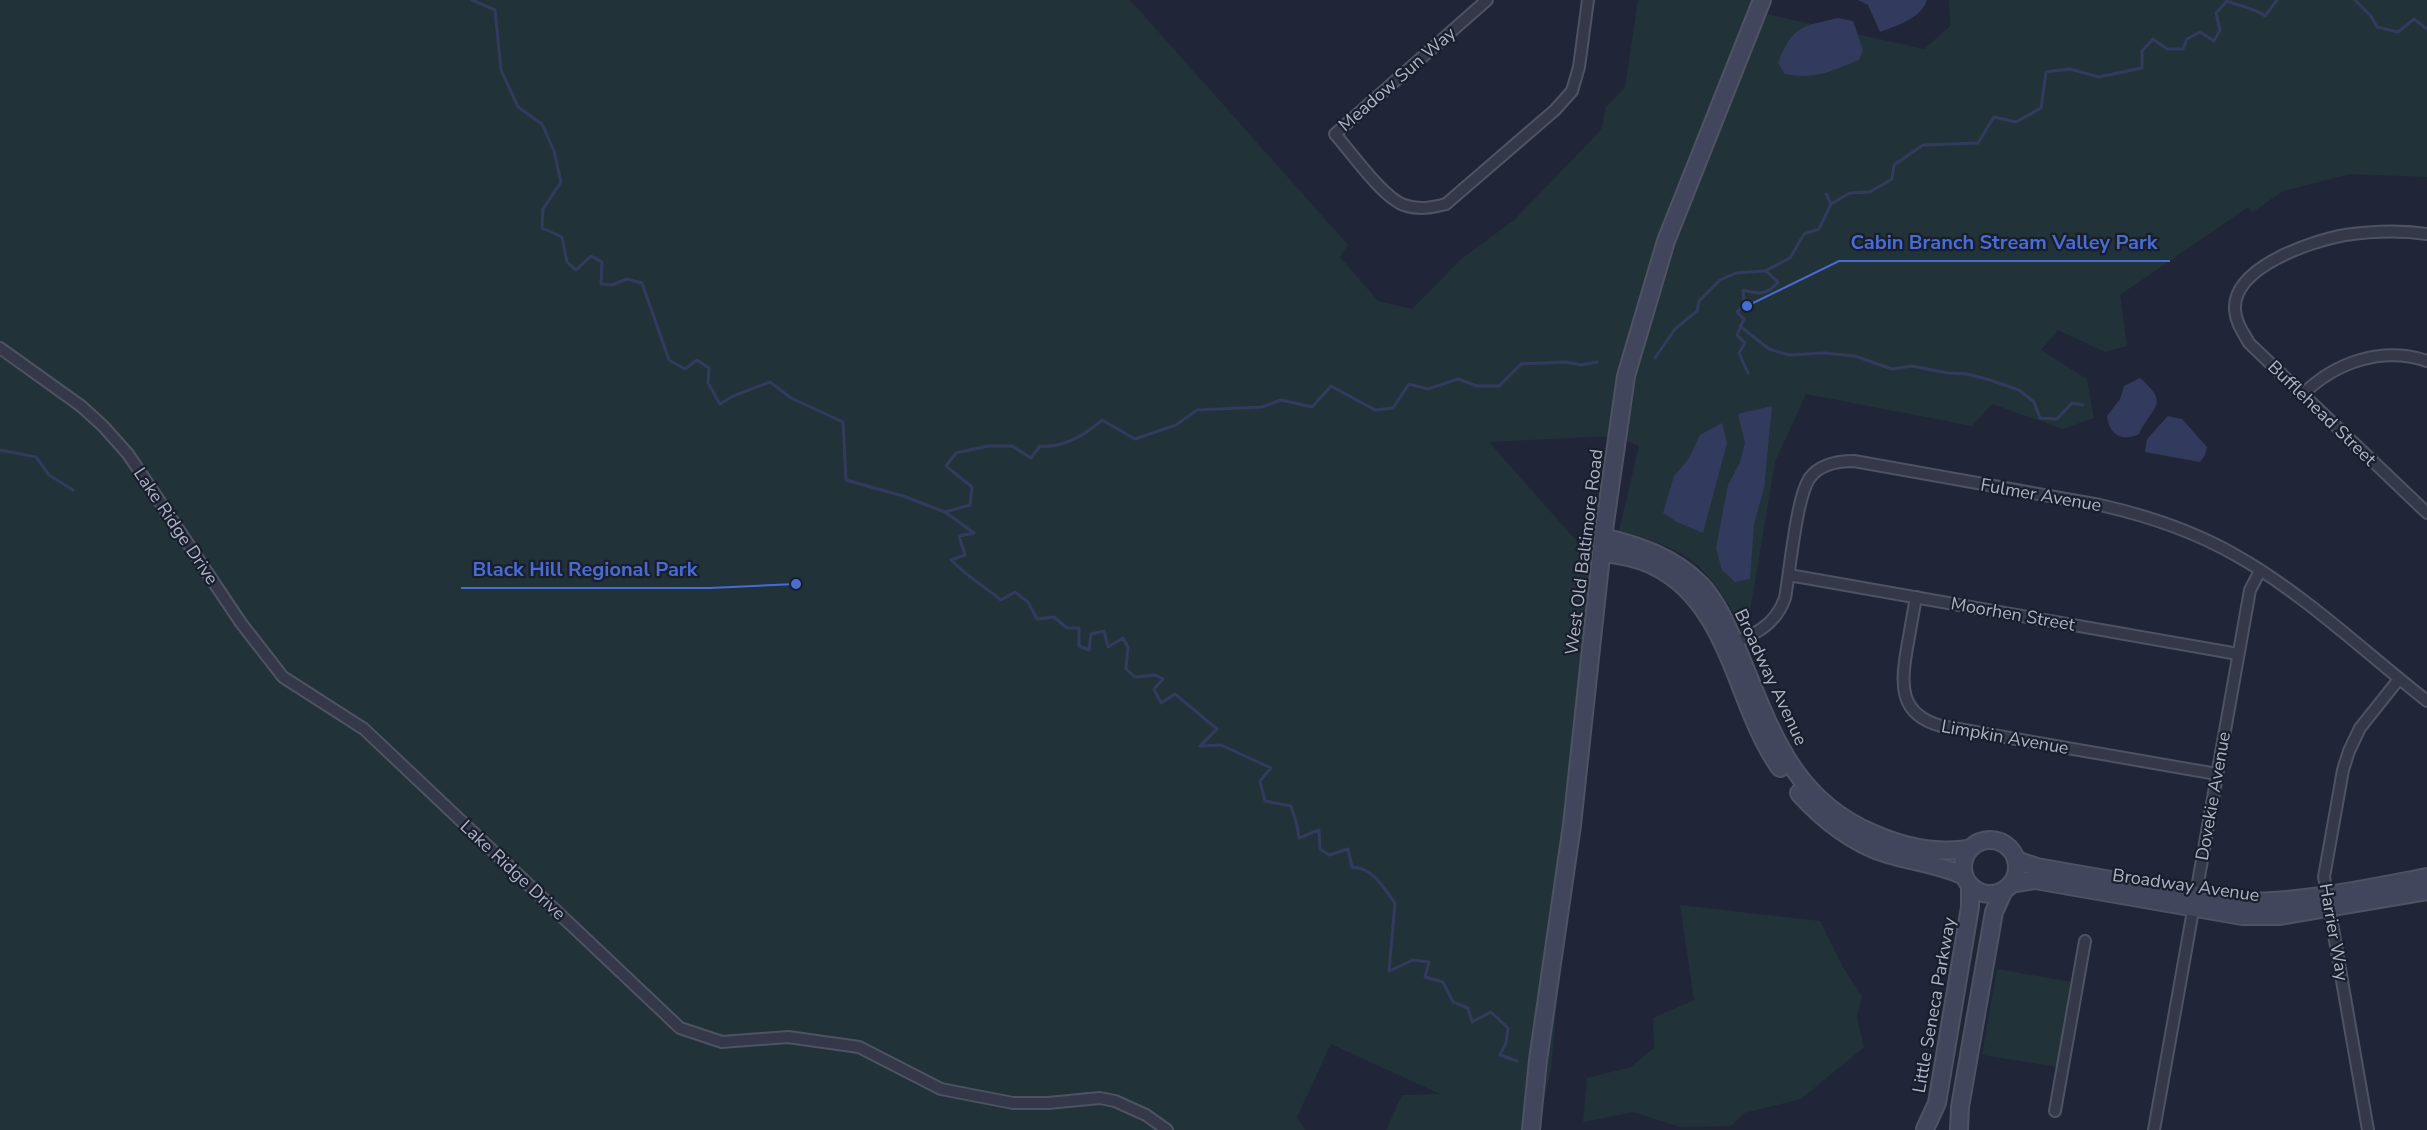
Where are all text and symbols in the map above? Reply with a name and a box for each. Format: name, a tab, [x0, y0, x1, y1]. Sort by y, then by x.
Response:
street label: Meadow Sun Way	[1333, 21, 1461, 137]
callout: Cabin Branch Stream Valley Park	[1839, 223, 2170, 261]
text: Cabin Branch Stream Valley Park	[1851, 229, 2159, 256]
street label: Bufflehead Street	[2262, 355, 2382, 472]
street label: West Old Baltimore Road	[1559, 448, 1609, 656]
street label: Lake Ridge Drive	[128, 463, 224, 589]
street label: Fulmer Avenue	[1979, 473, 2103, 517]
callout: Black Hill Regional Park	[461, 550, 710, 588]
text: Black Hill Regional Park	[473, 556, 699, 583]
street label: Moorhen Street	[1949, 591, 2078, 637]
street label: Broadway Avenue	[1729, 605, 1813, 749]
street label: Limpkin Avenue	[1939, 714, 2071, 760]
street label: Dovekie Avenue	[2190, 730, 2236, 862]
street label: Lake Ridge Drive	[455, 815, 571, 925]
street label: Broadway Avenue	[2111, 863, 2261, 907]
street label: Harrier Way	[2314, 881, 2354, 983]
street label: Little Seneca Parkway	[1907, 915, 1961, 1095]

